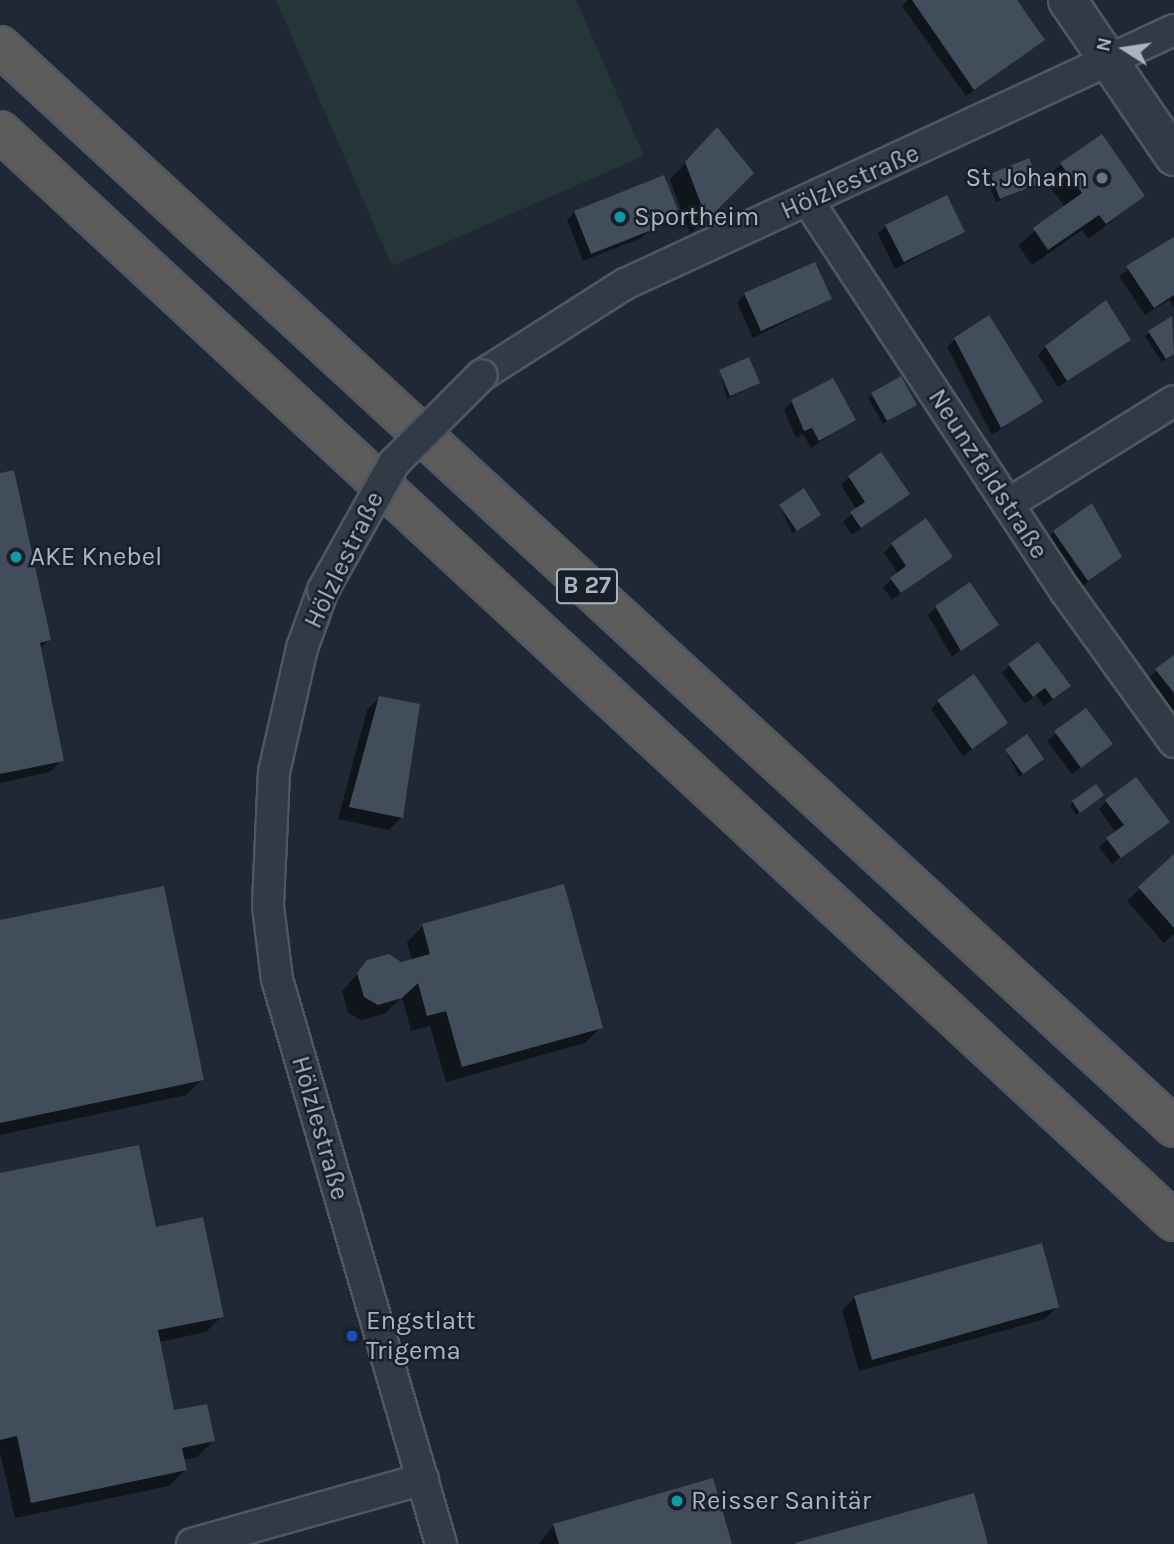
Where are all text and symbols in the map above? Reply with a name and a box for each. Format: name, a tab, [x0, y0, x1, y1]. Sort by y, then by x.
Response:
north arrow	[1090, 14, 1160, 84]
text: N	[1092, 36, 1117, 54]
street label: Hölzlestraße	[776, 138, 924, 226]
place label: St. Johann	[966, 162, 1088, 194]
marker: St. Johann	[1094, 170, 1110, 186]
place label: Sportheim	[634, 201, 759, 233]
marker: Sportheim	[612, 209, 628, 225]
street label: Neunzfeldstraße	[921, 383, 1055, 565]
street label: Hölzlestraße	[297, 487, 391, 633]
place label: AKE Knebel	[30, 541, 162, 573]
marker: AKE Knebel	[8, 549, 24, 565]
road number: B 27	[556, 566, 618, 606]
street label: Hölzlestraße	[285, 1052, 355, 1204]
place label: Engstlatt Trigema	[366, 1305, 476, 1366]
marker: Engstlatt Trigema	[344, 1328, 360, 1344]
place label: Reisser Sanitär	[691, 1485, 871, 1517]
marker: Reisser Sanitär	[669, 1493, 685, 1509]

